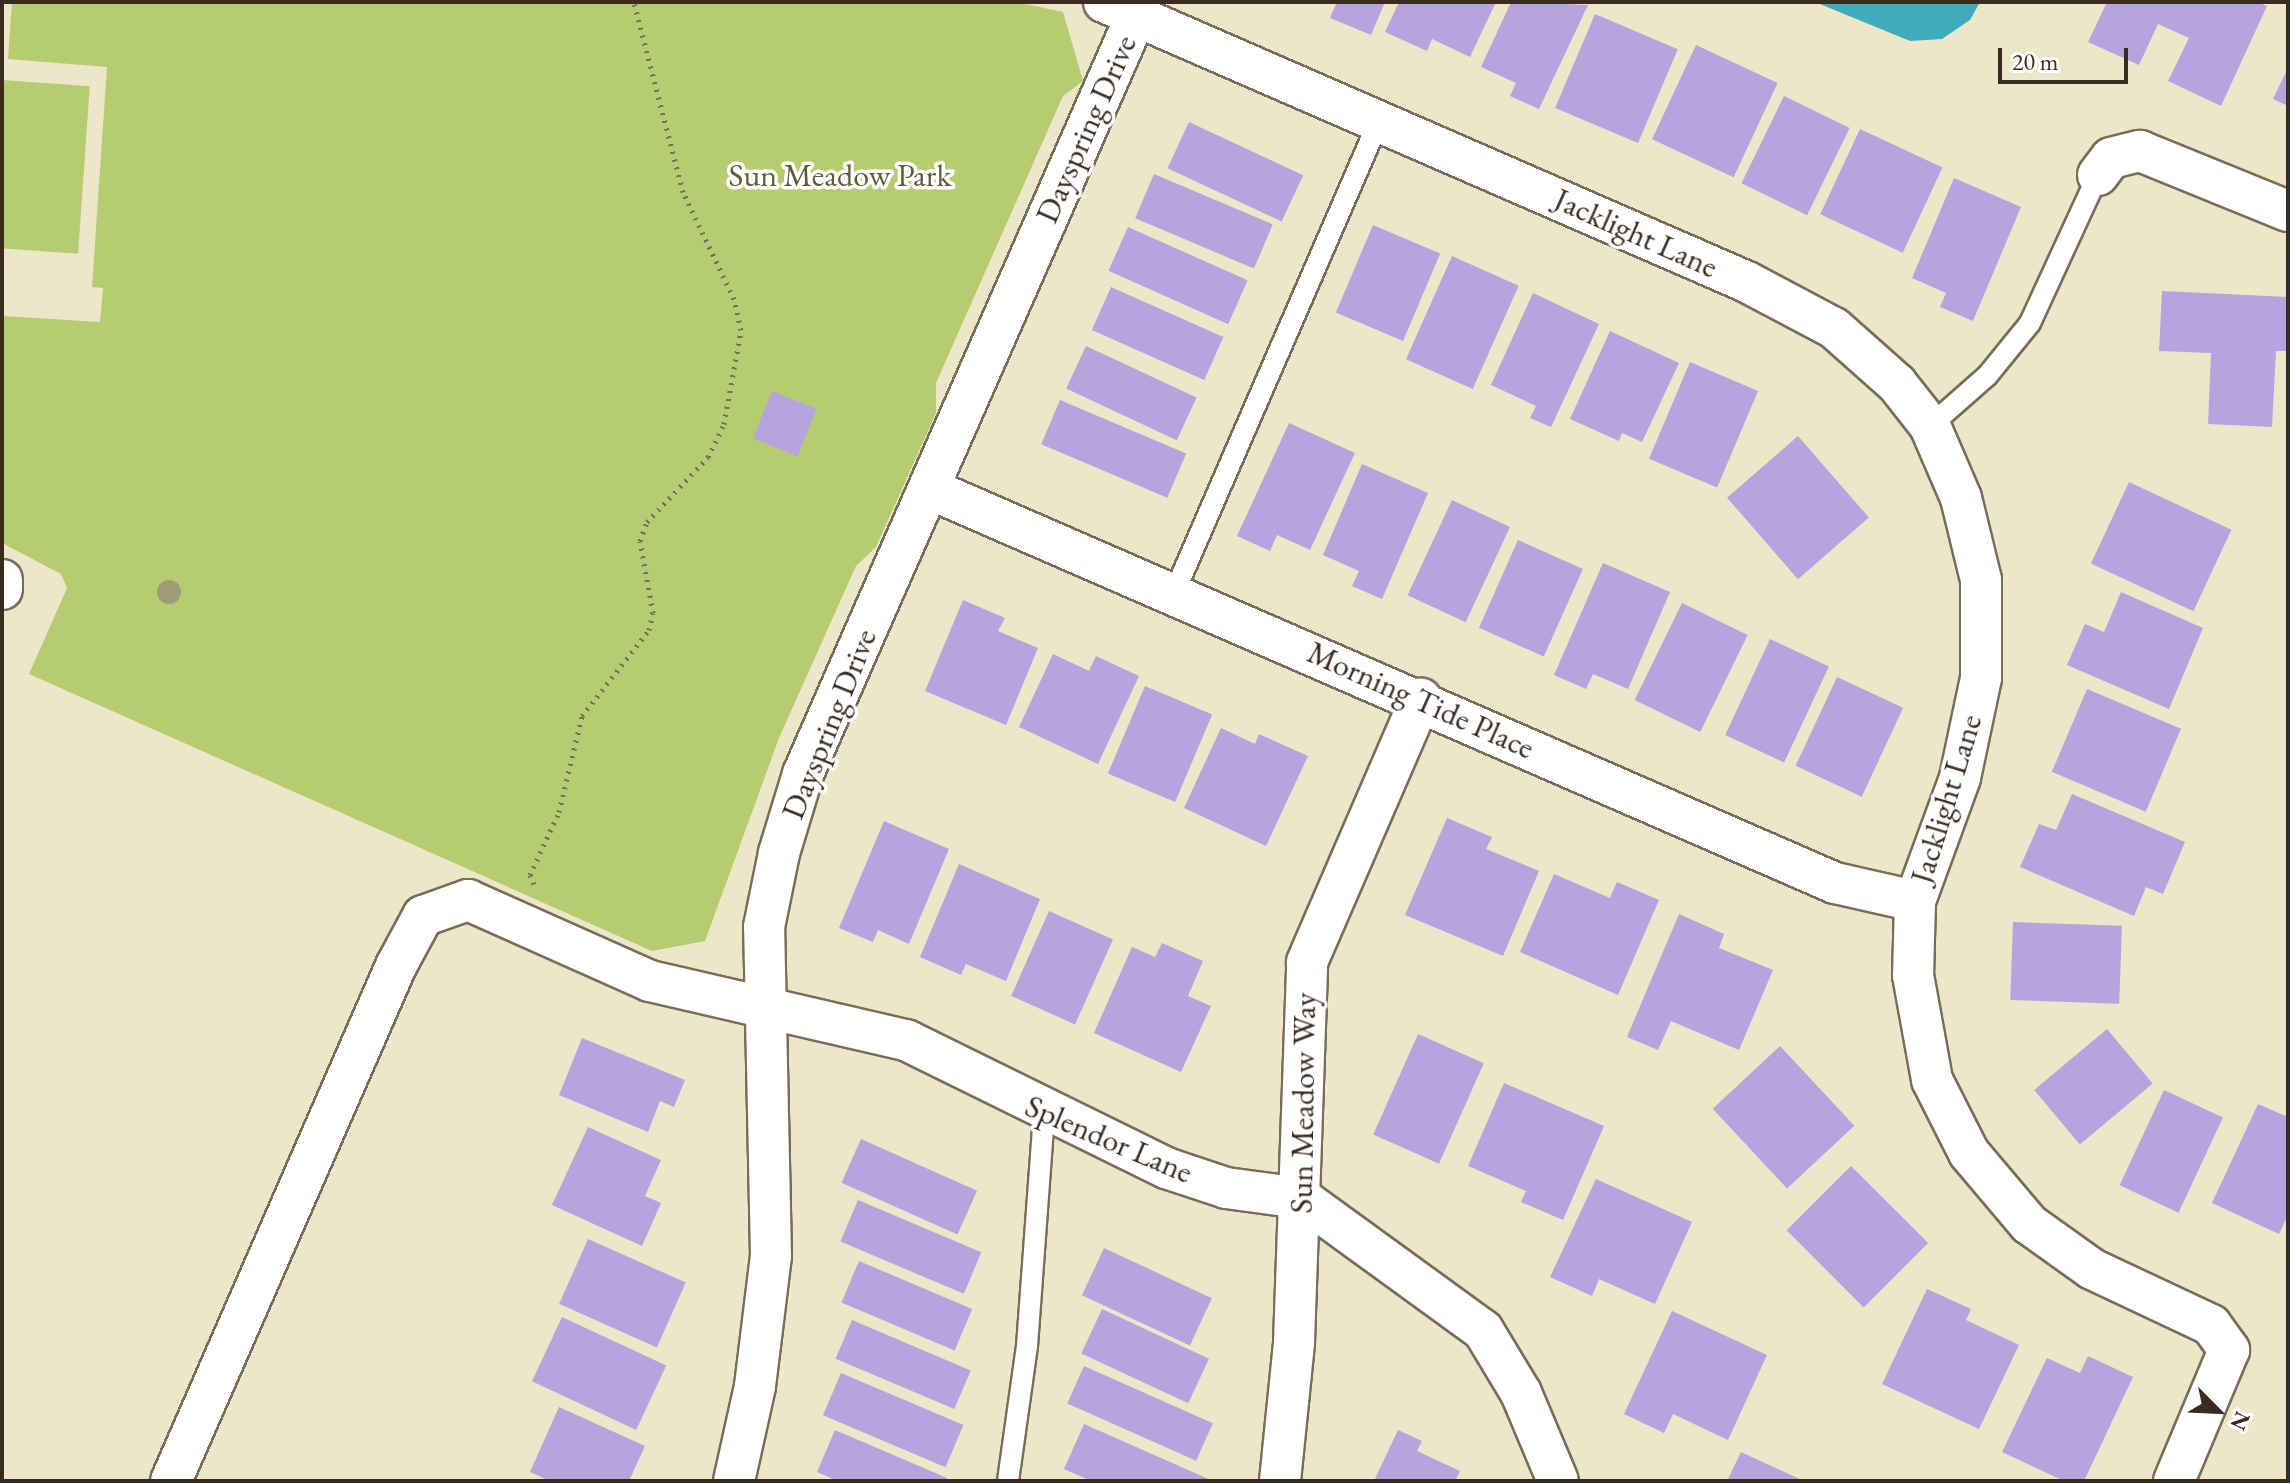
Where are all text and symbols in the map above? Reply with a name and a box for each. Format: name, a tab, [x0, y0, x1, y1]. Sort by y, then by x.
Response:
street label: Dayspring Drive	[1027, 29, 1145, 229]
scale bar	[2002, 32, 2132, 82]
text: 20 m	[2012, 46, 2059, 77]
park label: Sun Meadow Park	[729, 156, 951, 194]
street label: Jacklight Lane	[1548, 180, 1724, 286]
street label: Dayspring Drive	[773, 623, 885, 825]
street label: Morning Tide Place	[1302, 633, 1540, 767]
street label: Jacklight Lane	[1902, 710, 1990, 888]
street label: Sun Meadow Way	[1282, 992, 1324, 1214]
street label: Splendor Lane	[1020, 1087, 1198, 1191]
north arrow	[2178, 1371, 2258, 1451]
text: N	[2224, 1407, 2257, 1435]

